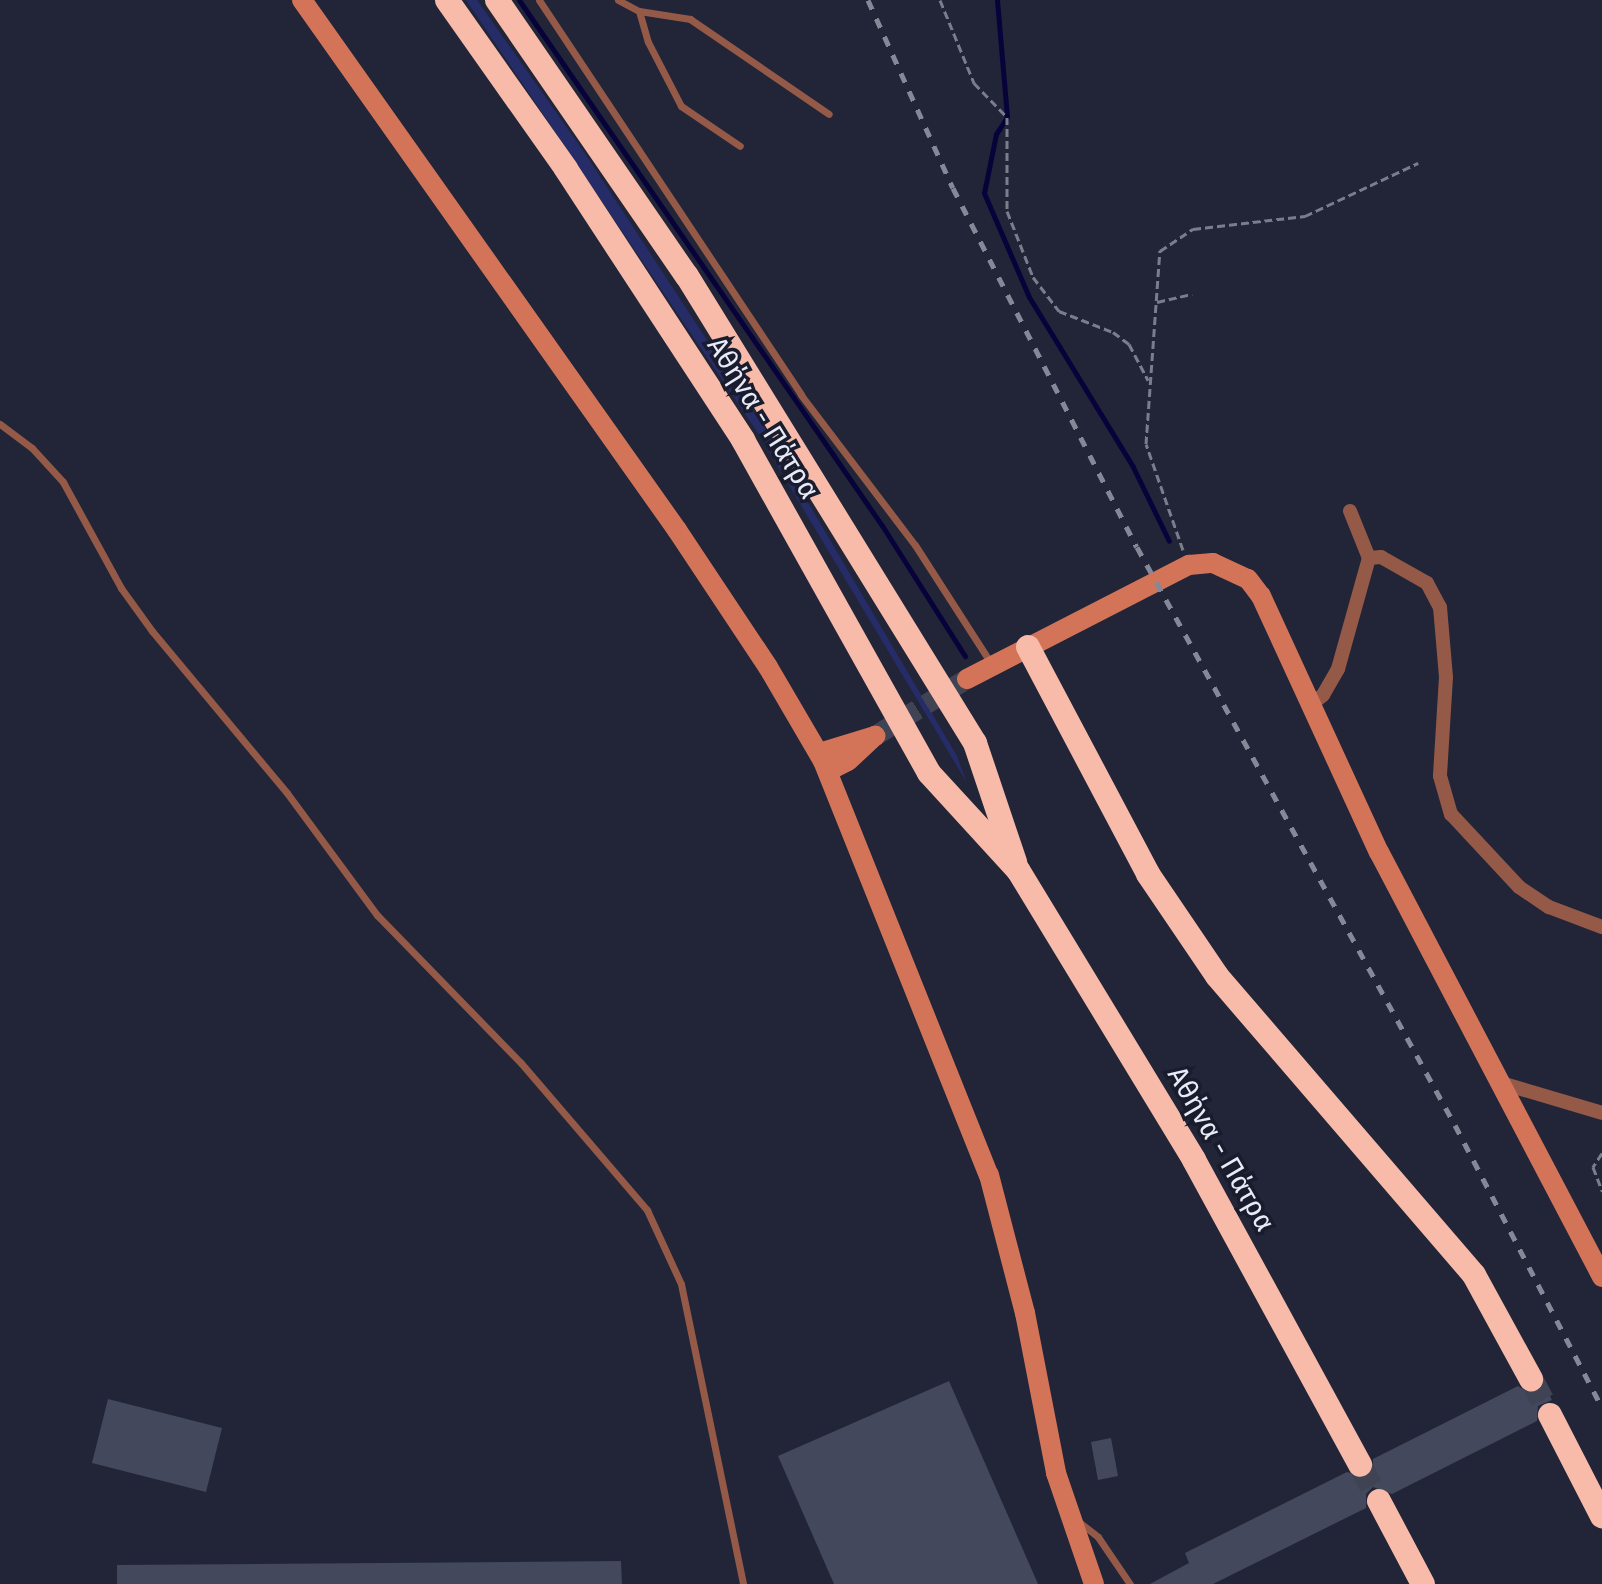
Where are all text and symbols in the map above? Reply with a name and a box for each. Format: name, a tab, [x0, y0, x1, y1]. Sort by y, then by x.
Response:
street label: Αθήνα - Πάτρα	[700, 331, 826, 505]
street label: Αθήνα - Πάτρα	[1160, 1061, 1282, 1237]

